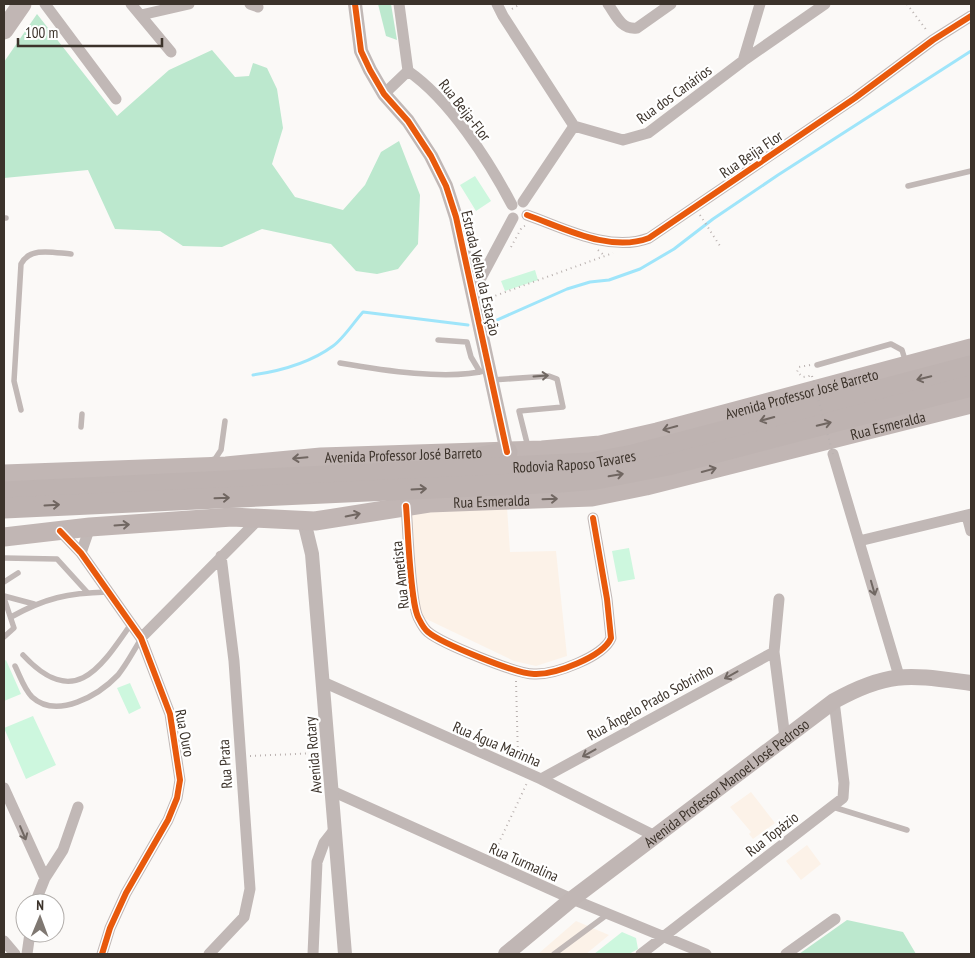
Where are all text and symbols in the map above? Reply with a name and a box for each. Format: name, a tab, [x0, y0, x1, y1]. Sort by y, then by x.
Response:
scale bar	[18, 15, 161, 47]
text: 100 m	[25, 23, 58, 42]
street label: Rua dos Canários	[633, 60, 715, 128]
street label: Rua Beija-Flor	[435, 75, 496, 145]
street label: Rua Beija Flor	[716, 125, 787, 182]
street label: Estrada Velha da Estação	[457, 209, 505, 337]
street label: Avenida Professor José Barreto	[723, 364, 880, 423]
one-way arrow	[532, 372, 548, 381]
one-way arrow	[917, 374, 933, 383]
street label: Rua Esmeralda	[848, 406, 927, 444]
one-way arrow	[759, 415, 775, 424]
one-way arrow	[816, 419, 832, 428]
one-way arrow	[663, 424, 679, 433]
street label: Avenida Professor José Barreto	[324, 442, 482, 466]
street label: Rodovia Raposo Tavares	[512, 445, 637, 476]
one-way arrow	[293, 454, 309, 463]
one-way arrow	[701, 465, 717, 474]
one-way arrow	[607, 470, 623, 480]
one-way arrow	[410, 484, 427, 494]
street label: Rua Esmeralda	[453, 490, 530, 512]
one-way arrow	[213, 493, 229, 503]
one-way arrow	[542, 494, 558, 503]
one-way arrow	[44, 501, 60, 510]
one-way arrow	[345, 510, 361, 519]
one-way arrow	[114, 521, 130, 530]
street label: Rua Ametista	[387, 540, 413, 610]
one-way arrow	[869, 580, 879, 596]
street label: Rua Ângelo Prado Sobrinho	[584, 659, 716, 745]
one-way arrow	[724, 671, 739, 680]
street label: Rua Ouro	[171, 708, 199, 758]
street label: Avenida Professor Manoel José Pedroso	[640, 714, 812, 851]
street label: Avenida Rotary	[300, 715, 326, 794]
street label: Rua Água Marinha	[450, 717, 544, 771]
street label: Rua Prata	[214, 739, 236, 789]
one-way arrow	[581, 748, 596, 758]
street label: Rua Topázio	[742, 807, 802, 861]
one-way arrow	[18, 825, 28, 840]
street label: Rua Turmalina	[486, 838, 562, 886]
north arrow	[15, 893, 65, 943]
text: N	[36, 896, 44, 914]

